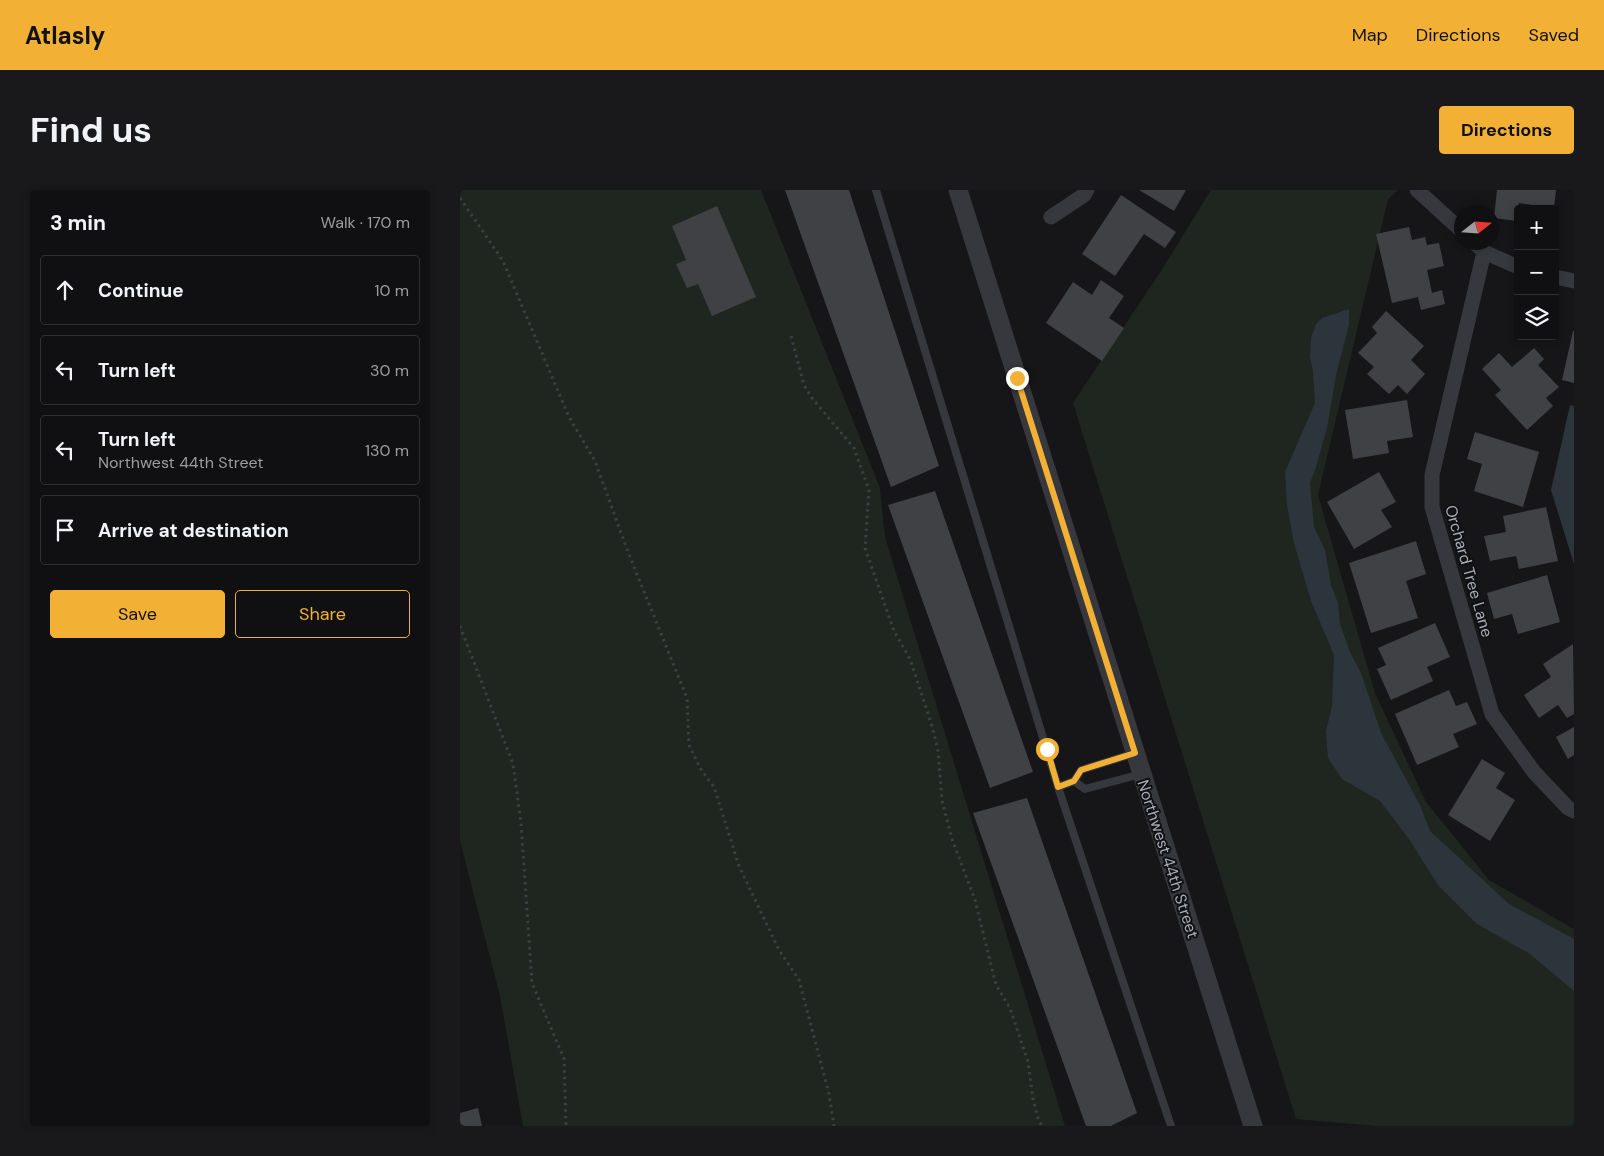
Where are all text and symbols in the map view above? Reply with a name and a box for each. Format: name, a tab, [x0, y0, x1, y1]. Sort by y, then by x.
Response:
text: Atlasly	[25, 20, 105, 51]
text: Map	[1352, 23, 1388, 47]
text: Directions	[1416, 23, 1501, 47]
text: Saved	[1529, 23, 1579, 47]
button: Directions	[1439, 106, 1574, 154]
text: Find us	[30, 107, 152, 153]
north arrow	[1454, 205, 1499, 250]
map controls	[1514, 205, 1559, 340]
button: +	[1514, 205, 1559, 250]
text: 3 min	[50, 209, 106, 237]
text: Walk · 170 m	[321, 212, 410, 233]
button: −	[1514, 250, 1559, 295]
icon: ahead	[51, 276, 79, 304]
text: Continue	[98, 278, 184, 303]
text: 10 m	[375, 280, 409, 301]
button: layers	[1514, 295, 1559, 340]
icon: left	[51, 356, 79, 384]
text: Turn left	[98, 358, 176, 383]
text: 30 m	[370, 360, 409, 381]
route end	[1006, 367, 1029, 390]
text: Turn left	[98, 427, 176, 452]
icon: left	[51, 436, 79, 464]
text: 130 m	[365, 440, 409, 461]
text: Northwest 44th Street	[98, 452, 264, 473]
street label: Orchard Tree Lane	[1440, 503, 1498, 639]
icon: arrive	[51, 516, 79, 544]
text: Arrive at destination	[98, 518, 289, 543]
button: Save	[50, 590, 225, 638]
button: Share	[235, 590, 410, 638]
route start	[1036, 738, 1059, 761]
street label: Northwest 44th Street	[1132, 777, 1204, 941]

